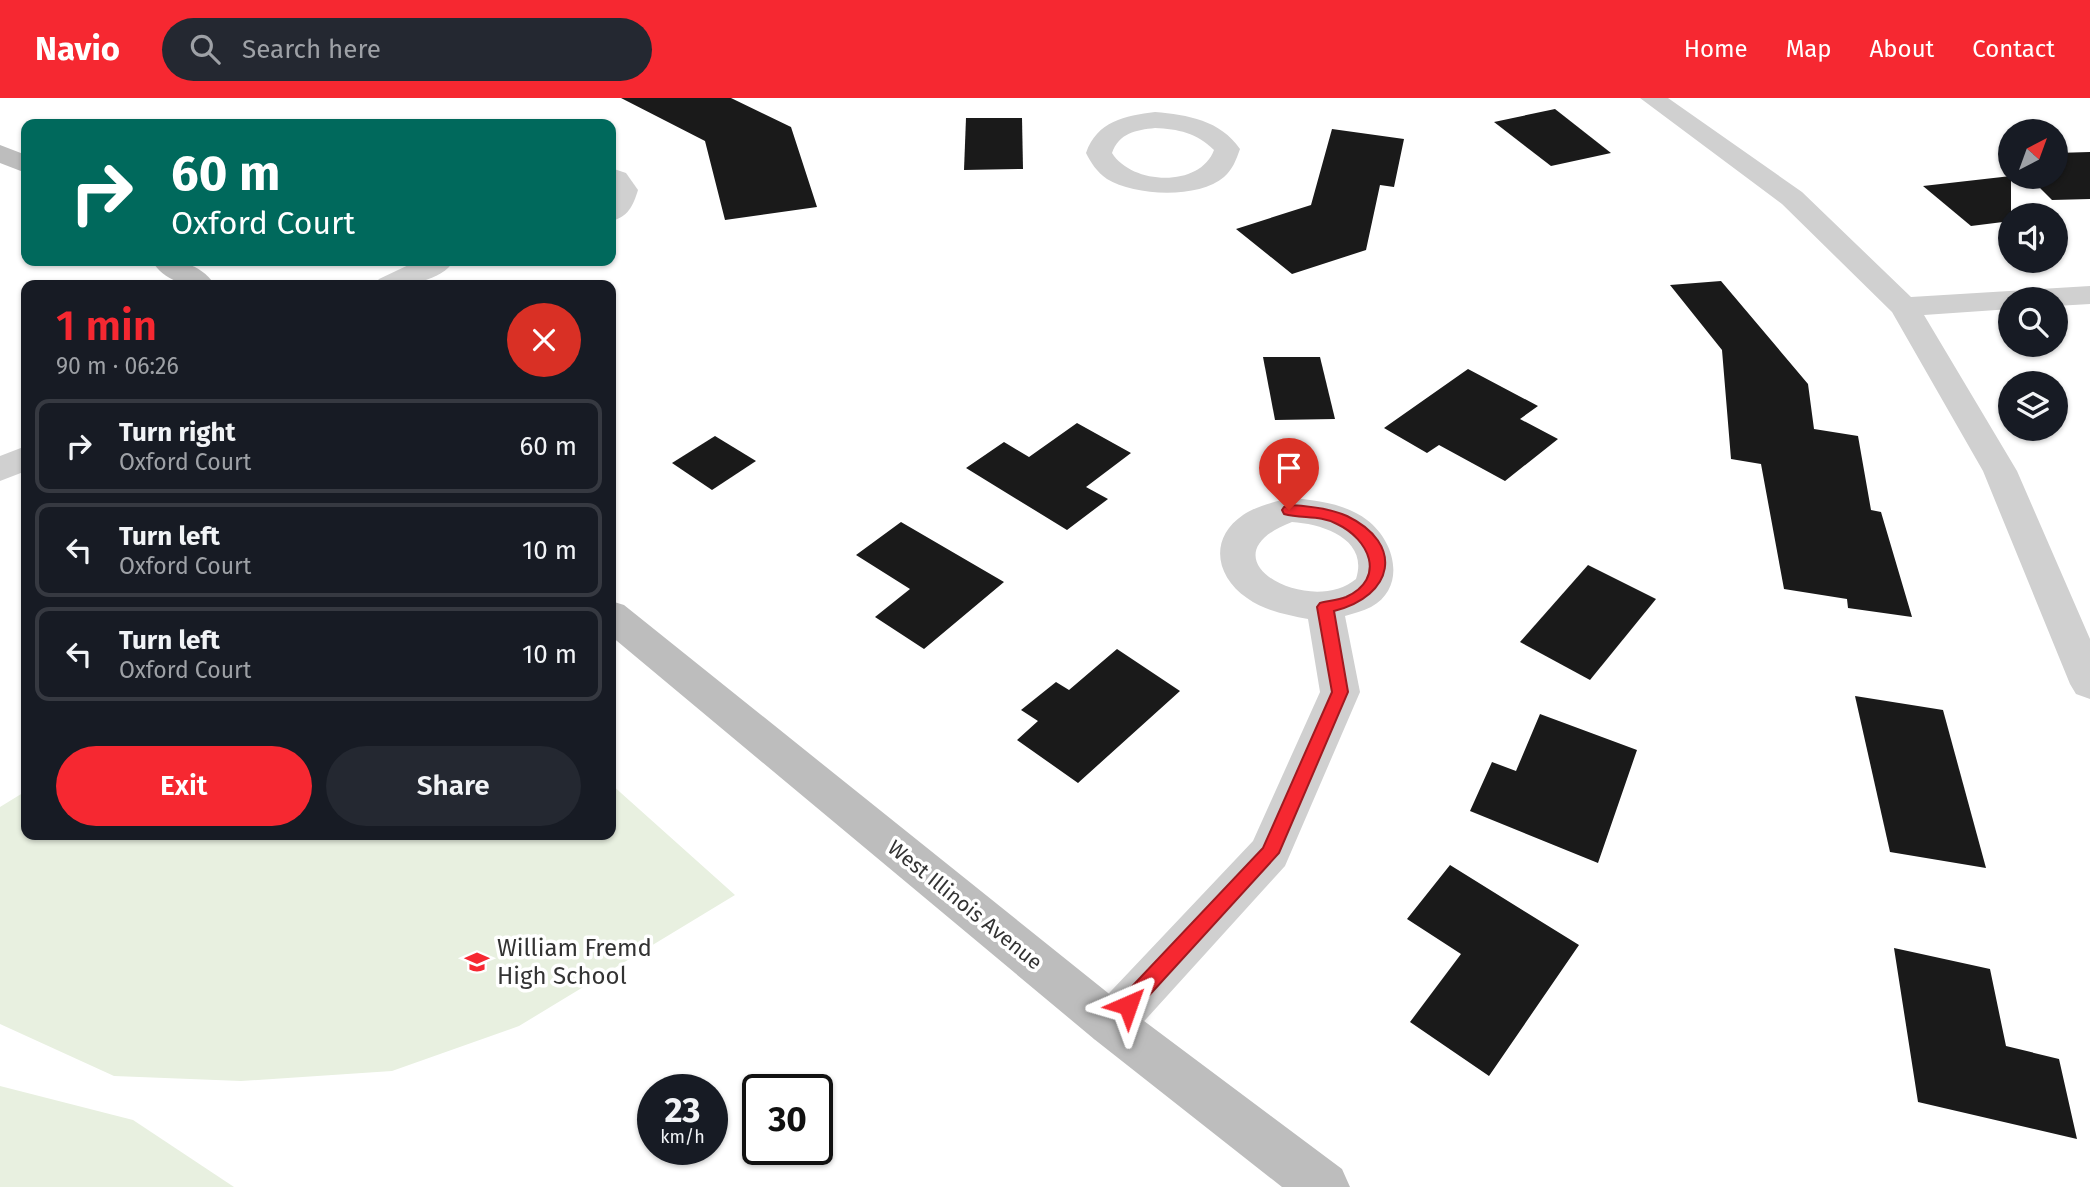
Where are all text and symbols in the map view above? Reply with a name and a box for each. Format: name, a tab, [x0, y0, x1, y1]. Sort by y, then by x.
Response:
search box	[162, 18, 652, 81]
text: Navio	[35, 29, 120, 69]
icon: search	[186, 30, 224, 68]
text: Search here	[242, 34, 381, 65]
text: Home	[1684, 35, 1748, 63]
text: Map	[1786, 35, 1832, 63]
text: About	[1870, 35, 1934, 63]
text: Contact	[1972, 35, 2055, 63]
north arrow	[1998, 119, 2068, 189]
map controls	[1998, 119, 2068, 441]
text: 60 m	[171, 144, 280, 203]
icon: right	[56, 147, 147, 238]
button: sound	[1998, 203, 2068, 273]
text: Oxford Court	[171, 204, 355, 242]
button: search	[1998, 287, 2068, 357]
text: 1 min	[56, 301, 157, 351]
button: close	[507, 303, 581, 377]
text: 90 m · 06:26	[56, 352, 179, 380]
button: layers	[1998, 371, 2068, 441]
text: Turn right	[119, 417, 236, 448]
icon: right	[60, 427, 98, 465]
text: 60 m	[519, 431, 577, 462]
pin	[1259, 438, 1319, 510]
text: Oxford Court	[119, 448, 251, 476]
icon: arrive	[1270, 449, 1308, 487]
text: Turn left	[119, 521, 220, 552]
icon: left	[60, 531, 98, 569]
text: 10 m	[522, 535, 577, 566]
text: Oxford Court	[119, 552, 251, 580]
text: Turn left	[119, 625, 220, 656]
icon: left	[60, 635, 98, 673]
text: 10 m	[522, 639, 577, 670]
text: Oxford Court	[119, 656, 251, 684]
button: Exit	[56, 746, 312, 826]
button: Share	[326, 746, 581, 826]
street label: West Illinois Avenue	[882, 835, 1048, 975]
place label: William Fremd High School	[497, 934, 652, 990]
school or university icon: William Fremd High School	[463, 948, 491, 976]
position arrow	[1091, 968, 1165, 1042]
speed limit sign: 30	[742, 1074, 833, 1165]
text: 23	[664, 1089, 701, 1131]
text: km/h	[660, 1126, 705, 1148]

